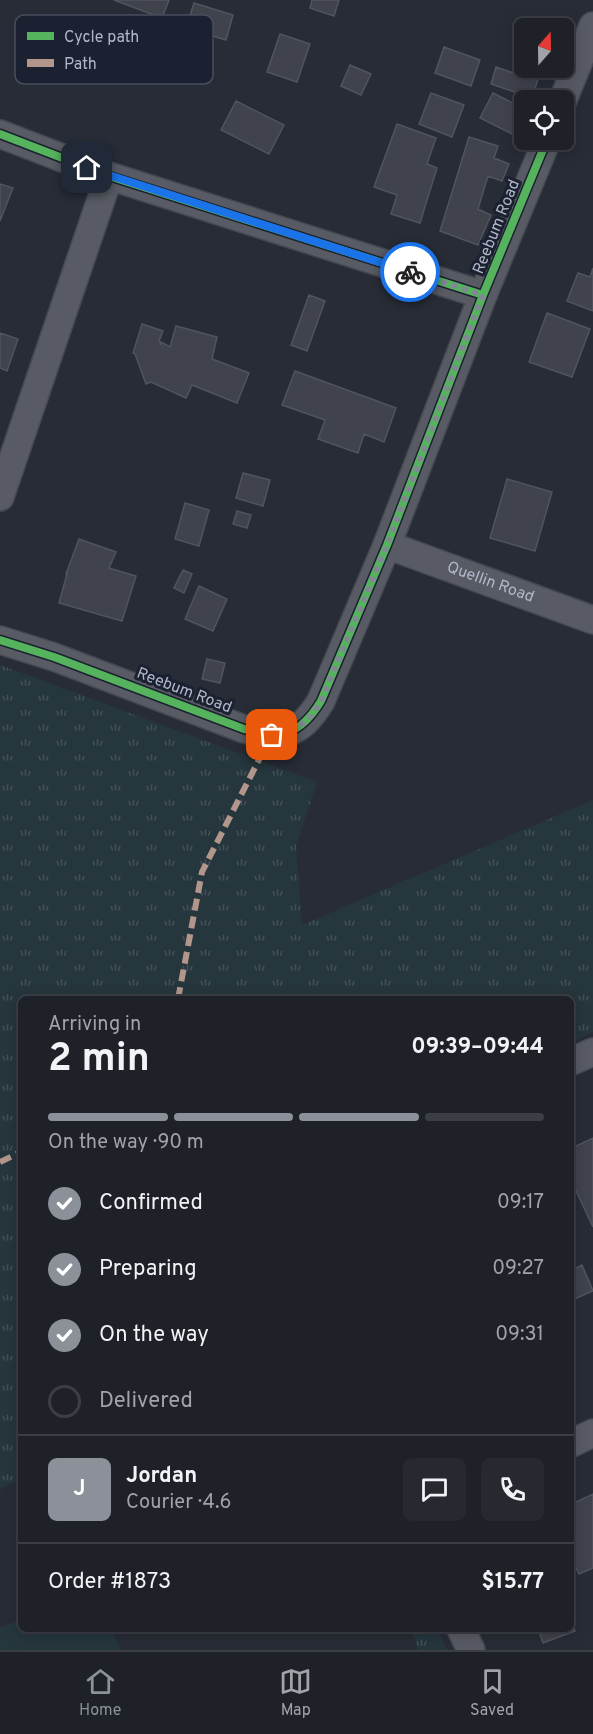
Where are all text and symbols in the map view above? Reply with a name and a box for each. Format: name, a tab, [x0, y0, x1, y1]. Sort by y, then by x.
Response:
legend	[15, 15, 213, 84]
north arrow	[514, 18, 574, 78]
map controls	[514, 18, 574, 150]
text: Cycle path	[64, 28, 139, 48]
text: Path	[64, 55, 97, 75]
button: locate	[514, 90, 574, 150]
pin	[61, 142, 112, 193]
icon: home	[70, 151, 103, 184]
street label: Reebum Road	[469, 177, 525, 277]
courier	[380, 242, 440, 302]
icon: bike	[394, 256, 427, 289]
street label: Quellin Road	[444, 558, 537, 608]
street label: Reebum Road	[134, 664, 234, 718]
pin	[246, 709, 297, 760]
icon: bag	[255, 718, 288, 751]
text: Arriving in	[48, 1012, 141, 1038]
text: 09:39–09:44	[411, 1034, 544, 1061]
text: 2 min	[48, 1036, 150, 1085]
text: On the way · 90 m	[48, 1130, 204, 1156]
icon: check	[48, 1187, 81, 1220]
text: Confirmed	[99, 1190, 203, 1217]
text: 09:17	[497, 1190, 544, 1216]
icon: check	[48, 1253, 81, 1286]
text: Preparing	[99, 1256, 197, 1283]
text: 09:27	[492, 1256, 544, 1282]
icon: check	[48, 1319, 81, 1352]
text: On the way	[99, 1322, 209, 1349]
text: 09:31	[495, 1322, 544, 1348]
text: Delivered	[99, 1388, 193, 1415]
button: chat	[403, 1458, 466, 1521]
button: phone	[481, 1458, 544, 1521]
text: Jordan	[126, 1463, 197, 1490]
text: J	[73, 1476, 86, 1503]
text: Courier · 4.6	[126, 1490, 231, 1516]
text: Order #1873	[48, 1569, 171, 1596]
text: $15.77	[481, 1569, 544, 1596]
tab: Home	[79, 1665, 121, 1721]
tab: Map	[279, 1665, 312, 1721]
tab: Saved	[470, 1665, 514, 1721]

